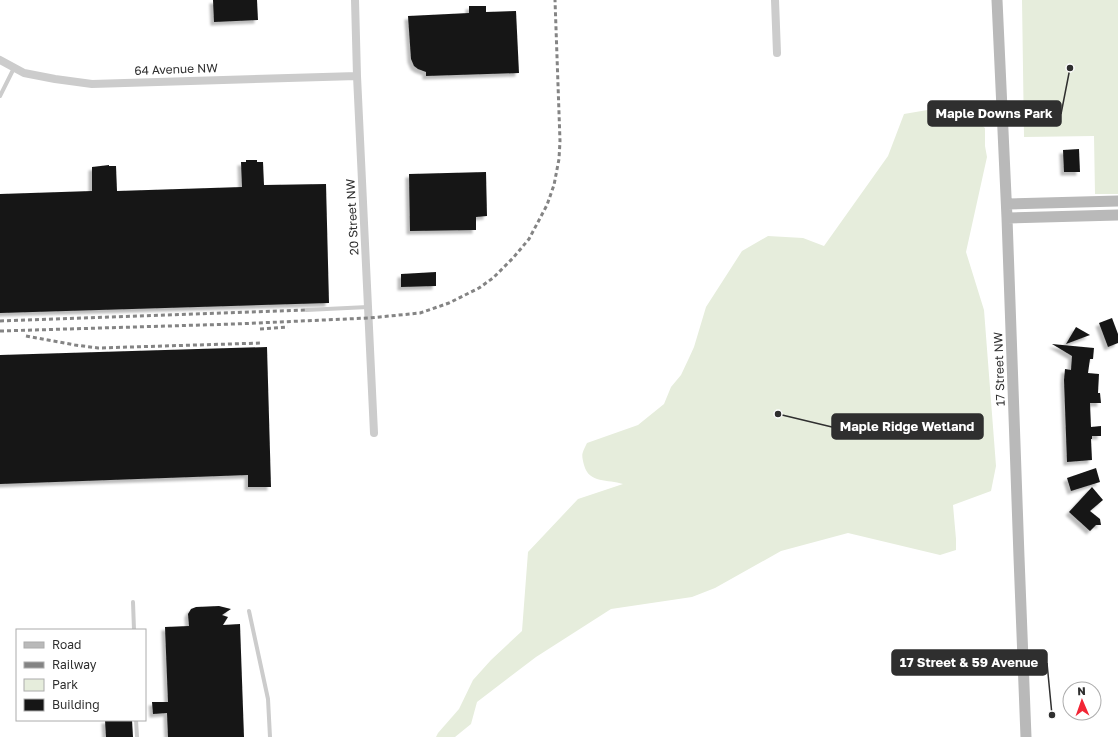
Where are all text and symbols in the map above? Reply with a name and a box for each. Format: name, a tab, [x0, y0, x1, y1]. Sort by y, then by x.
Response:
street label: 64 Avenue NW	[134, 60, 218, 78]
callout: Maple Downs Park	[928, 101, 1061, 126]
text: Maple Downs Park	[935, 105, 1053, 121]
street label: 20 Street NW	[342, 178, 361, 256]
street label: 17 Street NW	[990, 331, 1008, 406]
callout: Maple Ridge Wetland	[832, 414, 983, 439]
text: Maple Ridge Wetland	[840, 418, 974, 434]
legend	[16, 629, 146, 721]
text: Road	[52, 637, 81, 652]
callout: 17 Street & 59 Avenue	[892, 650, 1047, 675]
text: 17 Street & 59 Avenue	[900, 654, 1038, 670]
text: Railway	[52, 657, 97, 672]
text: Park	[52, 677, 78, 692]
north arrow	[1062, 681, 1102, 721]
text: N	[1077, 684, 1086, 697]
text: Building	[52, 697, 100, 712]

